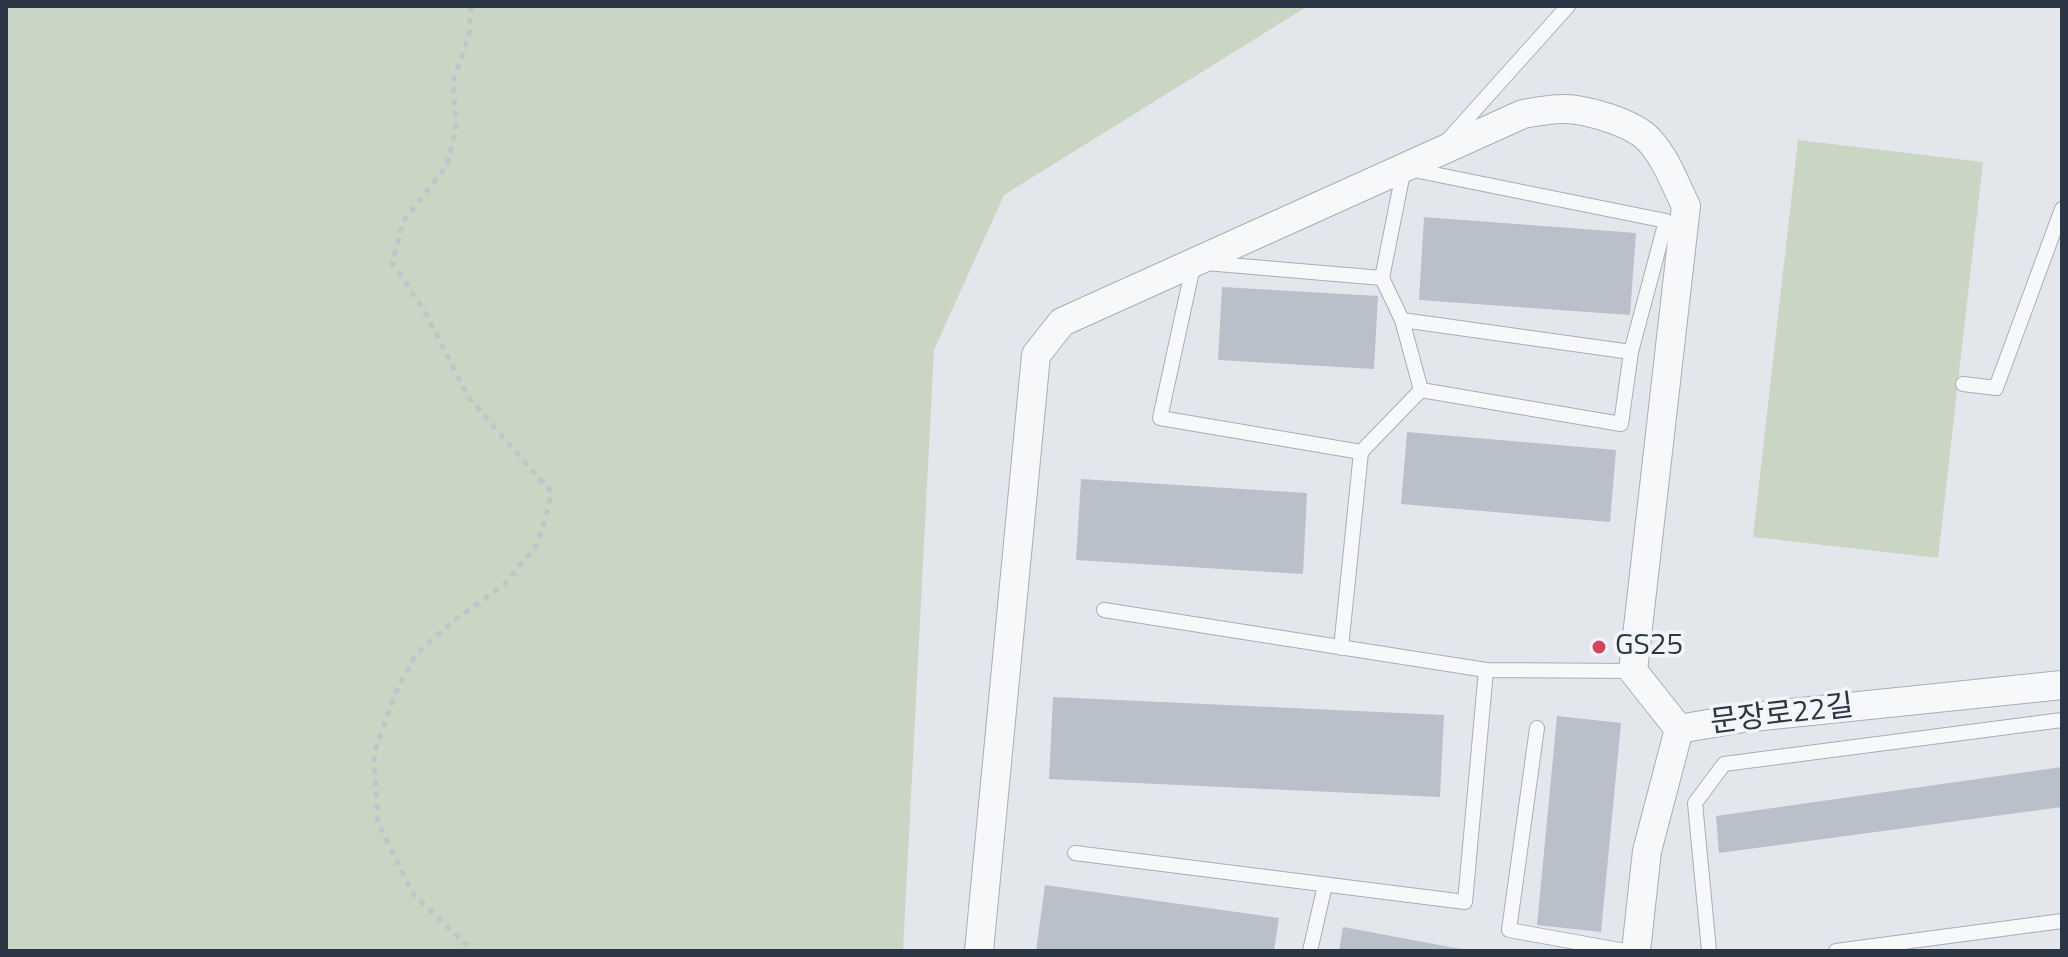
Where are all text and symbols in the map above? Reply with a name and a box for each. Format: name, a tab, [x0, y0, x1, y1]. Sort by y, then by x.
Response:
place label: GS25	[1615, 629, 1683, 665]
marker: GS25	[1590, 638, 1608, 656]
street label: 문장로22길	[1708, 689, 1856, 743]

